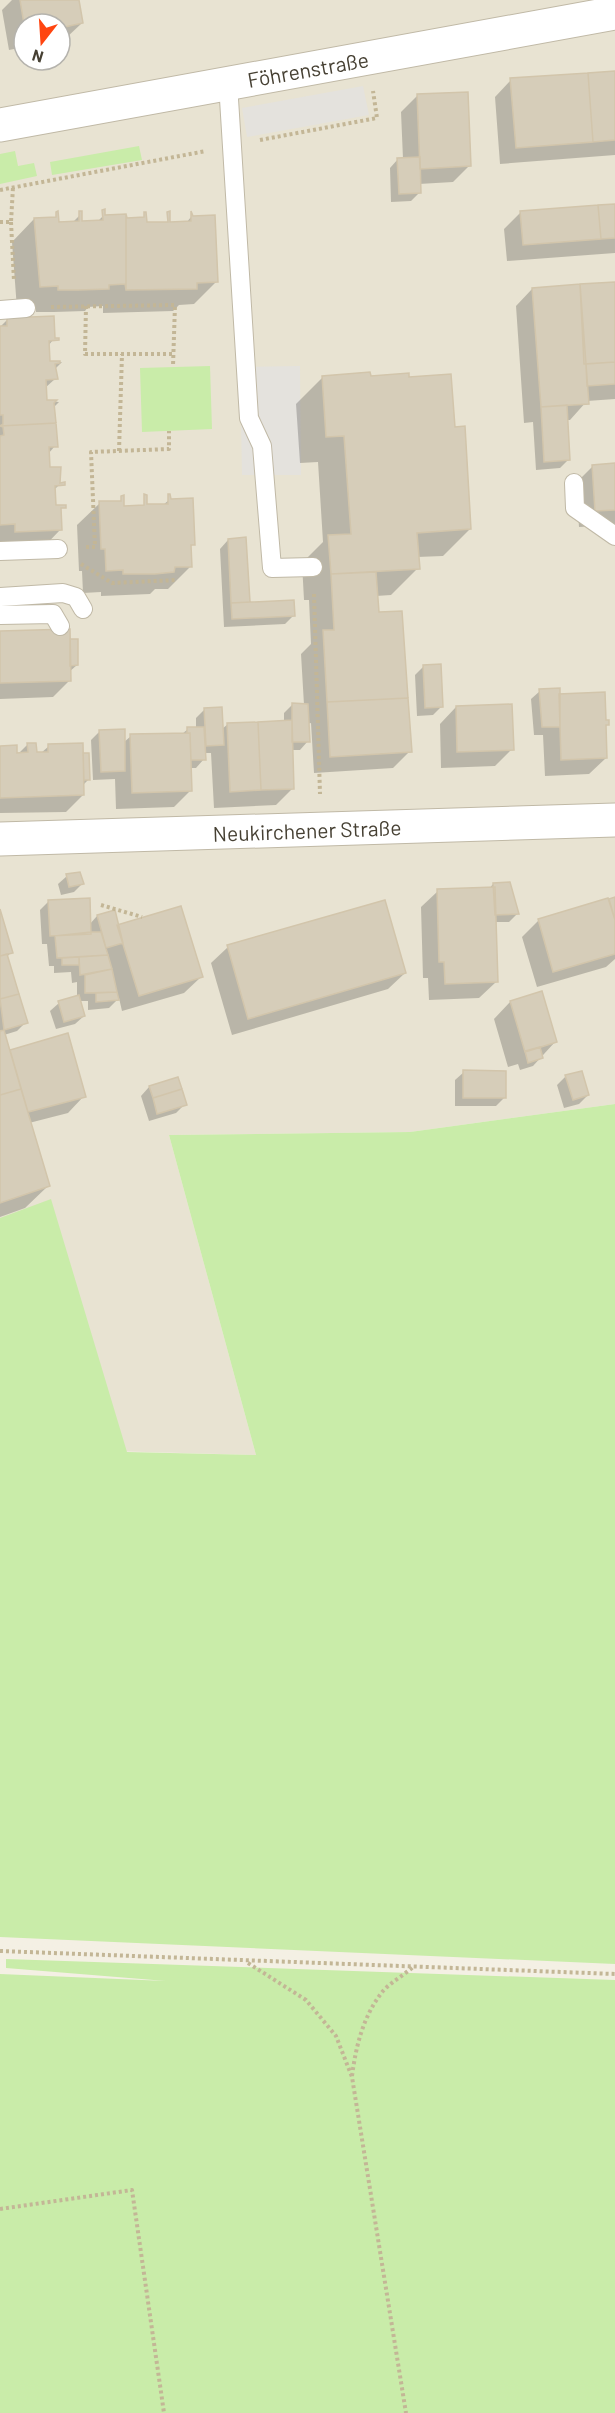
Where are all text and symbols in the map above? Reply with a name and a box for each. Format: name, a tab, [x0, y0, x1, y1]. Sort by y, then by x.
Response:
north arrow	[12, 12, 72, 72]
text: N	[30, 46, 45, 67]
street label: Föhrenstraße	[245, 46, 371, 92]
street label: Neukirchener Straße	[212, 814, 402, 846]

